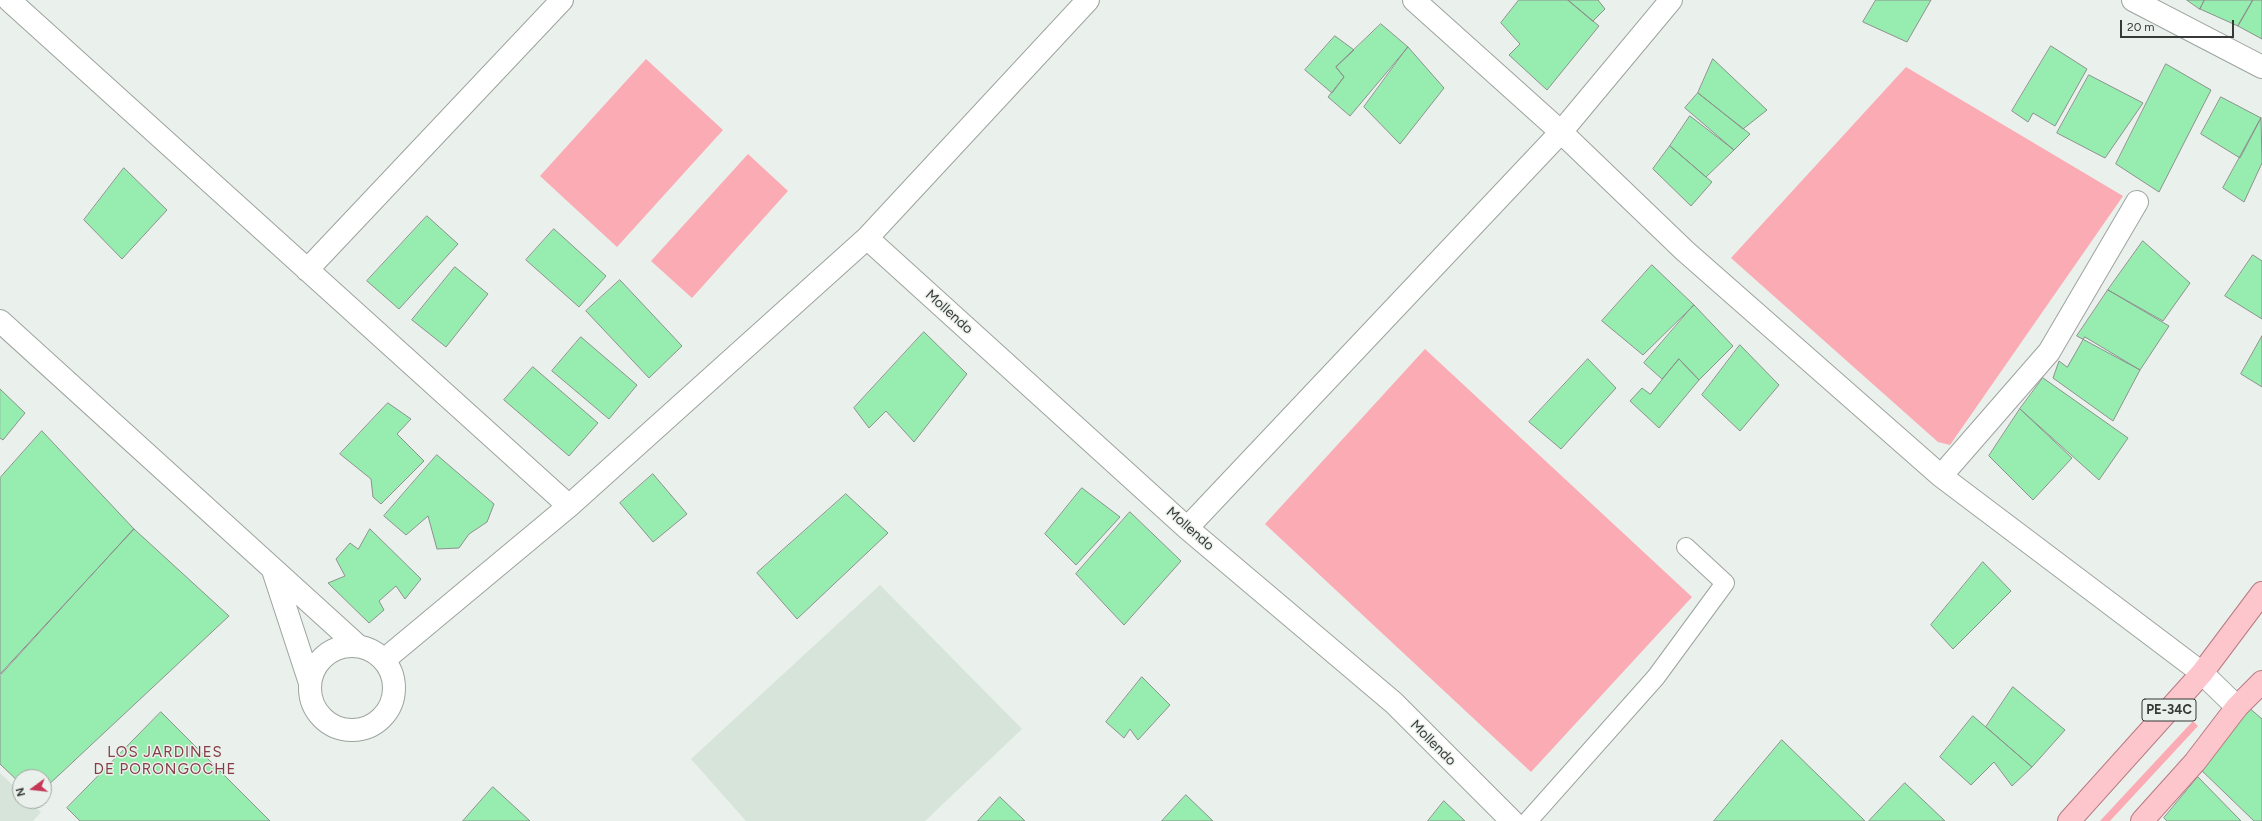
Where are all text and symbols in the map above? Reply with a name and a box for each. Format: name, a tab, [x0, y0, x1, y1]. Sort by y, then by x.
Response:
scale bar	[2122, 12, 2236, 38]
text: 20 m	[2127, 20, 2155, 34]
street label: Mollendo	[922, 286, 976, 338]
street label: Mollendo	[1163, 504, 1217, 554]
road number: PE-34C	[2142, 699, 2196, 721]
street label: Mollendo	[1407, 717, 1459, 769]
district label: LOS JARDINES DE PORONGOCHE	[94, 744, 236, 779]
north arrow	[12, 769, 52, 809]
text: N	[14, 786, 28, 798]

